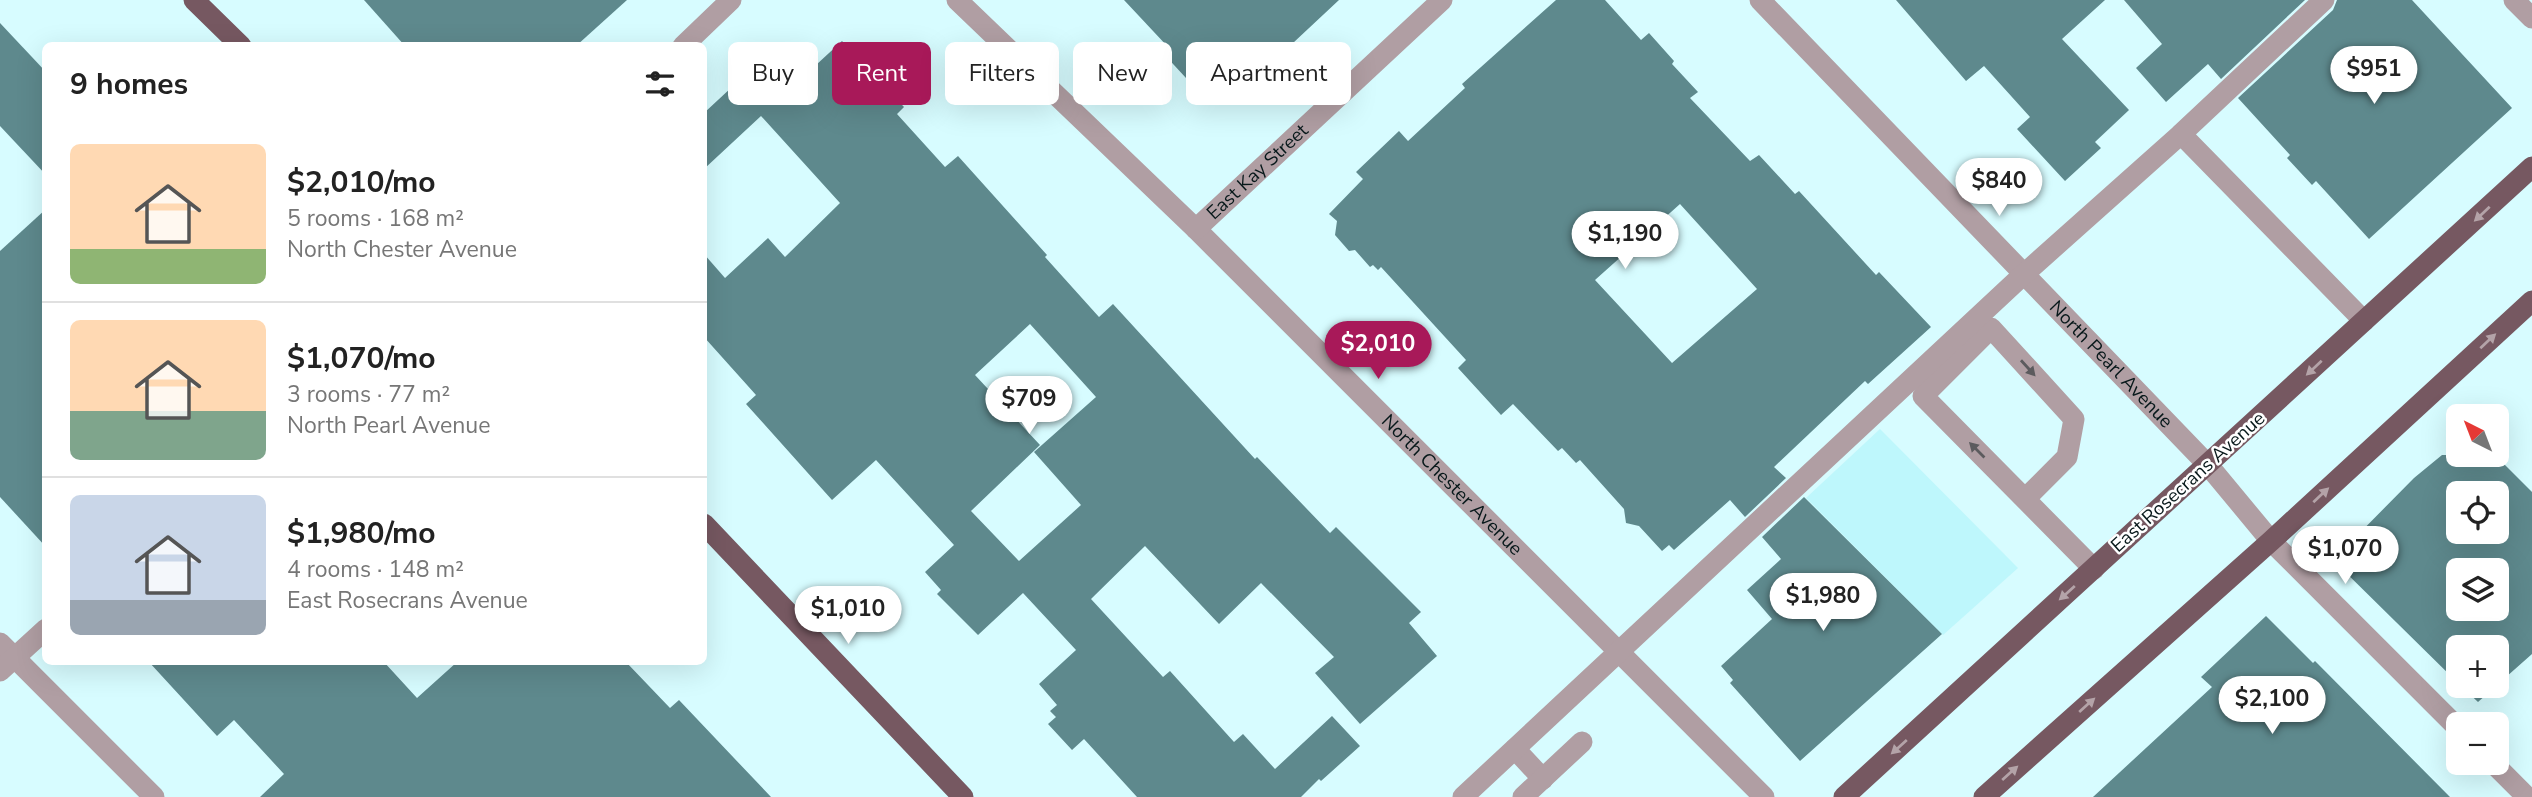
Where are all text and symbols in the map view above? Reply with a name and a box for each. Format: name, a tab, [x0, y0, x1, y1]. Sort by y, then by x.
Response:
chip: Buy	[728, 42, 818, 105]
chip: Rent	[832, 42, 931, 105]
chip: Filters	[945, 42, 1059, 105]
chip: New	[1073, 42, 1172, 105]
chip: Apartment	[1186, 42, 1351, 105]
pin: $951	[2333, 46, 2415, 106]
text: $951	[2346, 53, 2402, 84]
text: 9 homes	[70, 64, 188, 105]
icon: filters	[641, 65, 679, 103]
street label: East Kay Street	[1201, 118, 1314, 226]
pin: $840	[1958, 158, 2040, 218]
text: $2,010/mo	[287, 162, 436, 203]
text: $840	[1971, 165, 2027, 196]
icon: home	[126, 172, 210, 256]
text: 5 rooms · 168 m²	[287, 203, 464, 234]
one-way arrow	[2474, 205, 2491, 221]
pin: $1,190	[1568, 212, 1682, 271]
text: $1,190	[1588, 218, 1662, 249]
text: North Chester Avenue	[287, 234, 517, 265]
street label: North Pearl Avenue	[2043, 295, 2179, 434]
pin: $2,010	[1321, 322, 1435, 381]
text: $2,010	[1341, 328, 1415, 359]
one-way arrow	[2479, 333, 2497, 349]
text: $1,070/mo	[287, 338, 436, 379]
icon: home	[126, 348, 210, 432]
one-way arrow	[2306, 359, 2323, 375]
one-way arrow	[2020, 360, 2035, 377]
pin: $709	[988, 376, 1070, 436]
text: 3 rooms · 77 m²	[287, 379, 450, 410]
text: $709	[1001, 383, 1057, 414]
north arrow	[2446, 404, 2510, 467]
map controls	[2446, 404, 2509, 775]
street label: East Rosecrans Avenue	[2105, 406, 2271, 558]
street label: North Chester Avenue	[1376, 409, 1528, 561]
text: North Pearl Avenue	[287, 410, 490, 441]
one-way arrow	[1969, 442, 1986, 459]
button: locate	[2446, 481, 2509, 544]
one-way arrow	[2312, 487, 2330, 503]
text: $1,980/mo	[287, 513, 436, 554]
icon: home	[126, 523, 210, 607]
pin: $1,070	[2288, 526, 2402, 586]
text: $1,070	[2308, 533, 2382, 564]
text: 4 rooms · 148 m²	[287, 554, 464, 585]
button: layers	[2446, 558, 2509, 621]
pin: $1,980	[1766, 574, 1880, 633]
text: $1,980	[1786, 580, 1860, 611]
text: East Rosecrans Avenue	[287, 585, 528, 616]
one-way arrow	[2059, 585, 2076, 601]
pin: $1,010	[791, 586, 905, 646]
text: $1,010	[811, 593, 885, 624]
button: +	[2446, 635, 2509, 698]
pin: $2,100	[2215, 676, 2329, 736]
text: $2,100	[2235, 683, 2309, 714]
one-way arrow	[2078, 697, 2095, 713]
button: −	[2446, 712, 2509, 775]
one-way arrow	[1890, 739, 1908, 755]
one-way arrow	[2001, 766, 2018, 782]

